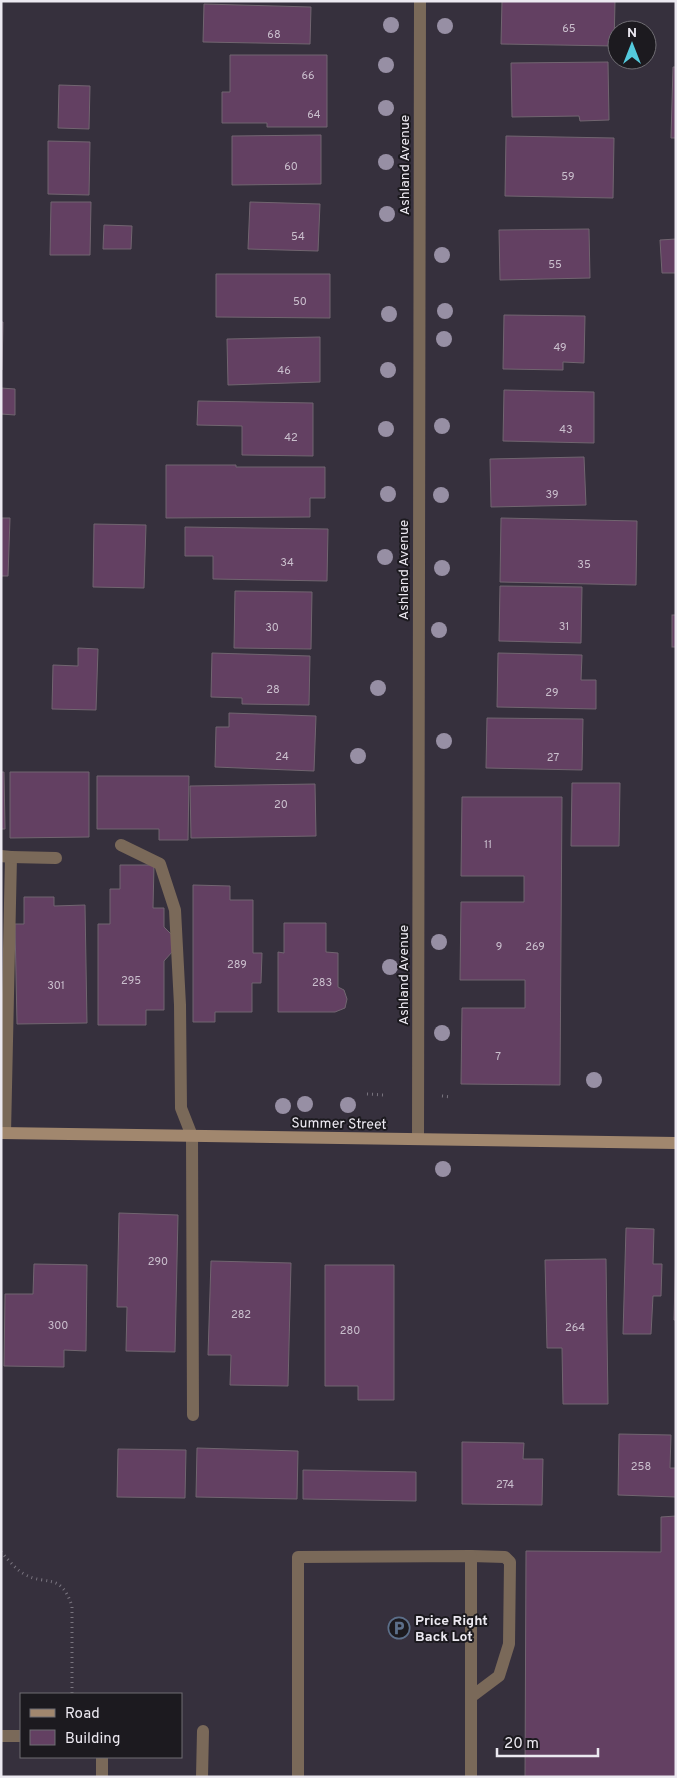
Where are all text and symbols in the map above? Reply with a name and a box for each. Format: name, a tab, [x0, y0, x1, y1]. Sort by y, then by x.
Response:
north arrow	[607, 20, 657, 70]
house number: 65	[562, 22, 576, 36]
text: N	[627, 25, 637, 42]
house number: 68	[267, 28, 281, 42]
house number: 66	[301, 69, 315, 83]
house number: 64	[307, 108, 321, 122]
street label: Ashland Avenue	[397, 115, 414, 215]
house number: 60	[284, 160, 298, 174]
house number: 59	[561, 170, 575, 184]
house number: 54	[291, 230, 305, 244]
house number: 55	[548, 258, 562, 272]
house number: 50	[293, 295, 307, 309]
house number: 49	[553, 341, 567, 355]
house number: 46	[277, 364, 291, 378]
house number: 43	[559, 423, 573, 437]
house number: 42	[284, 431, 298, 445]
house number: 39	[546, 488, 558, 502]
street label: Ashland Avenue	[396, 520, 413, 620]
house number: 34	[280, 556, 294, 570]
house number: 35	[577, 558, 591, 572]
house number: 31	[559, 620, 569, 634]
house number: 30	[265, 621, 279, 635]
house number: 28	[266, 683, 280, 697]
house number: 29	[545, 686, 559, 700]
house number: 24	[275, 750, 289, 764]
house number: 27	[547, 751, 559, 765]
house number: 20	[274, 798, 288, 812]
house number: 11	[484, 838, 492, 852]
street label: Ashland Avenue	[396, 925, 413, 1025]
house number: 9	[496, 940, 502, 954]
house number: 269	[525, 940, 545, 954]
house number: 289	[227, 958, 247, 972]
house number: 295	[121, 974, 141, 988]
house number: 283	[312, 976, 332, 990]
house number: 301	[47, 979, 65, 993]
house number: 7	[495, 1050, 501, 1064]
street label: Summer Street	[291, 1115, 387, 1134]
house number: 290	[148, 1255, 168, 1269]
house number: 282	[231, 1308, 251, 1322]
house number: 300	[48, 1319, 68, 1333]
house number: 264	[565, 1321, 585, 1335]
house number: 280	[340, 1324, 360, 1338]
house number: 258	[631, 1460, 651, 1474]
house number: 274	[496, 1478, 514, 1492]
place label: Price Right Back Lot	[415, 1613, 488, 1646]
parking icon: Price Right Back Lot	[387, 1616, 411, 1640]
legend	[20, 1693, 182, 1758]
text: Road	[65, 1705, 100, 1724]
scale bar	[497, 1726, 598, 1758]
text: Building	[65, 1730, 120, 1749]
text: 20 m	[504, 1735, 539, 1754]

